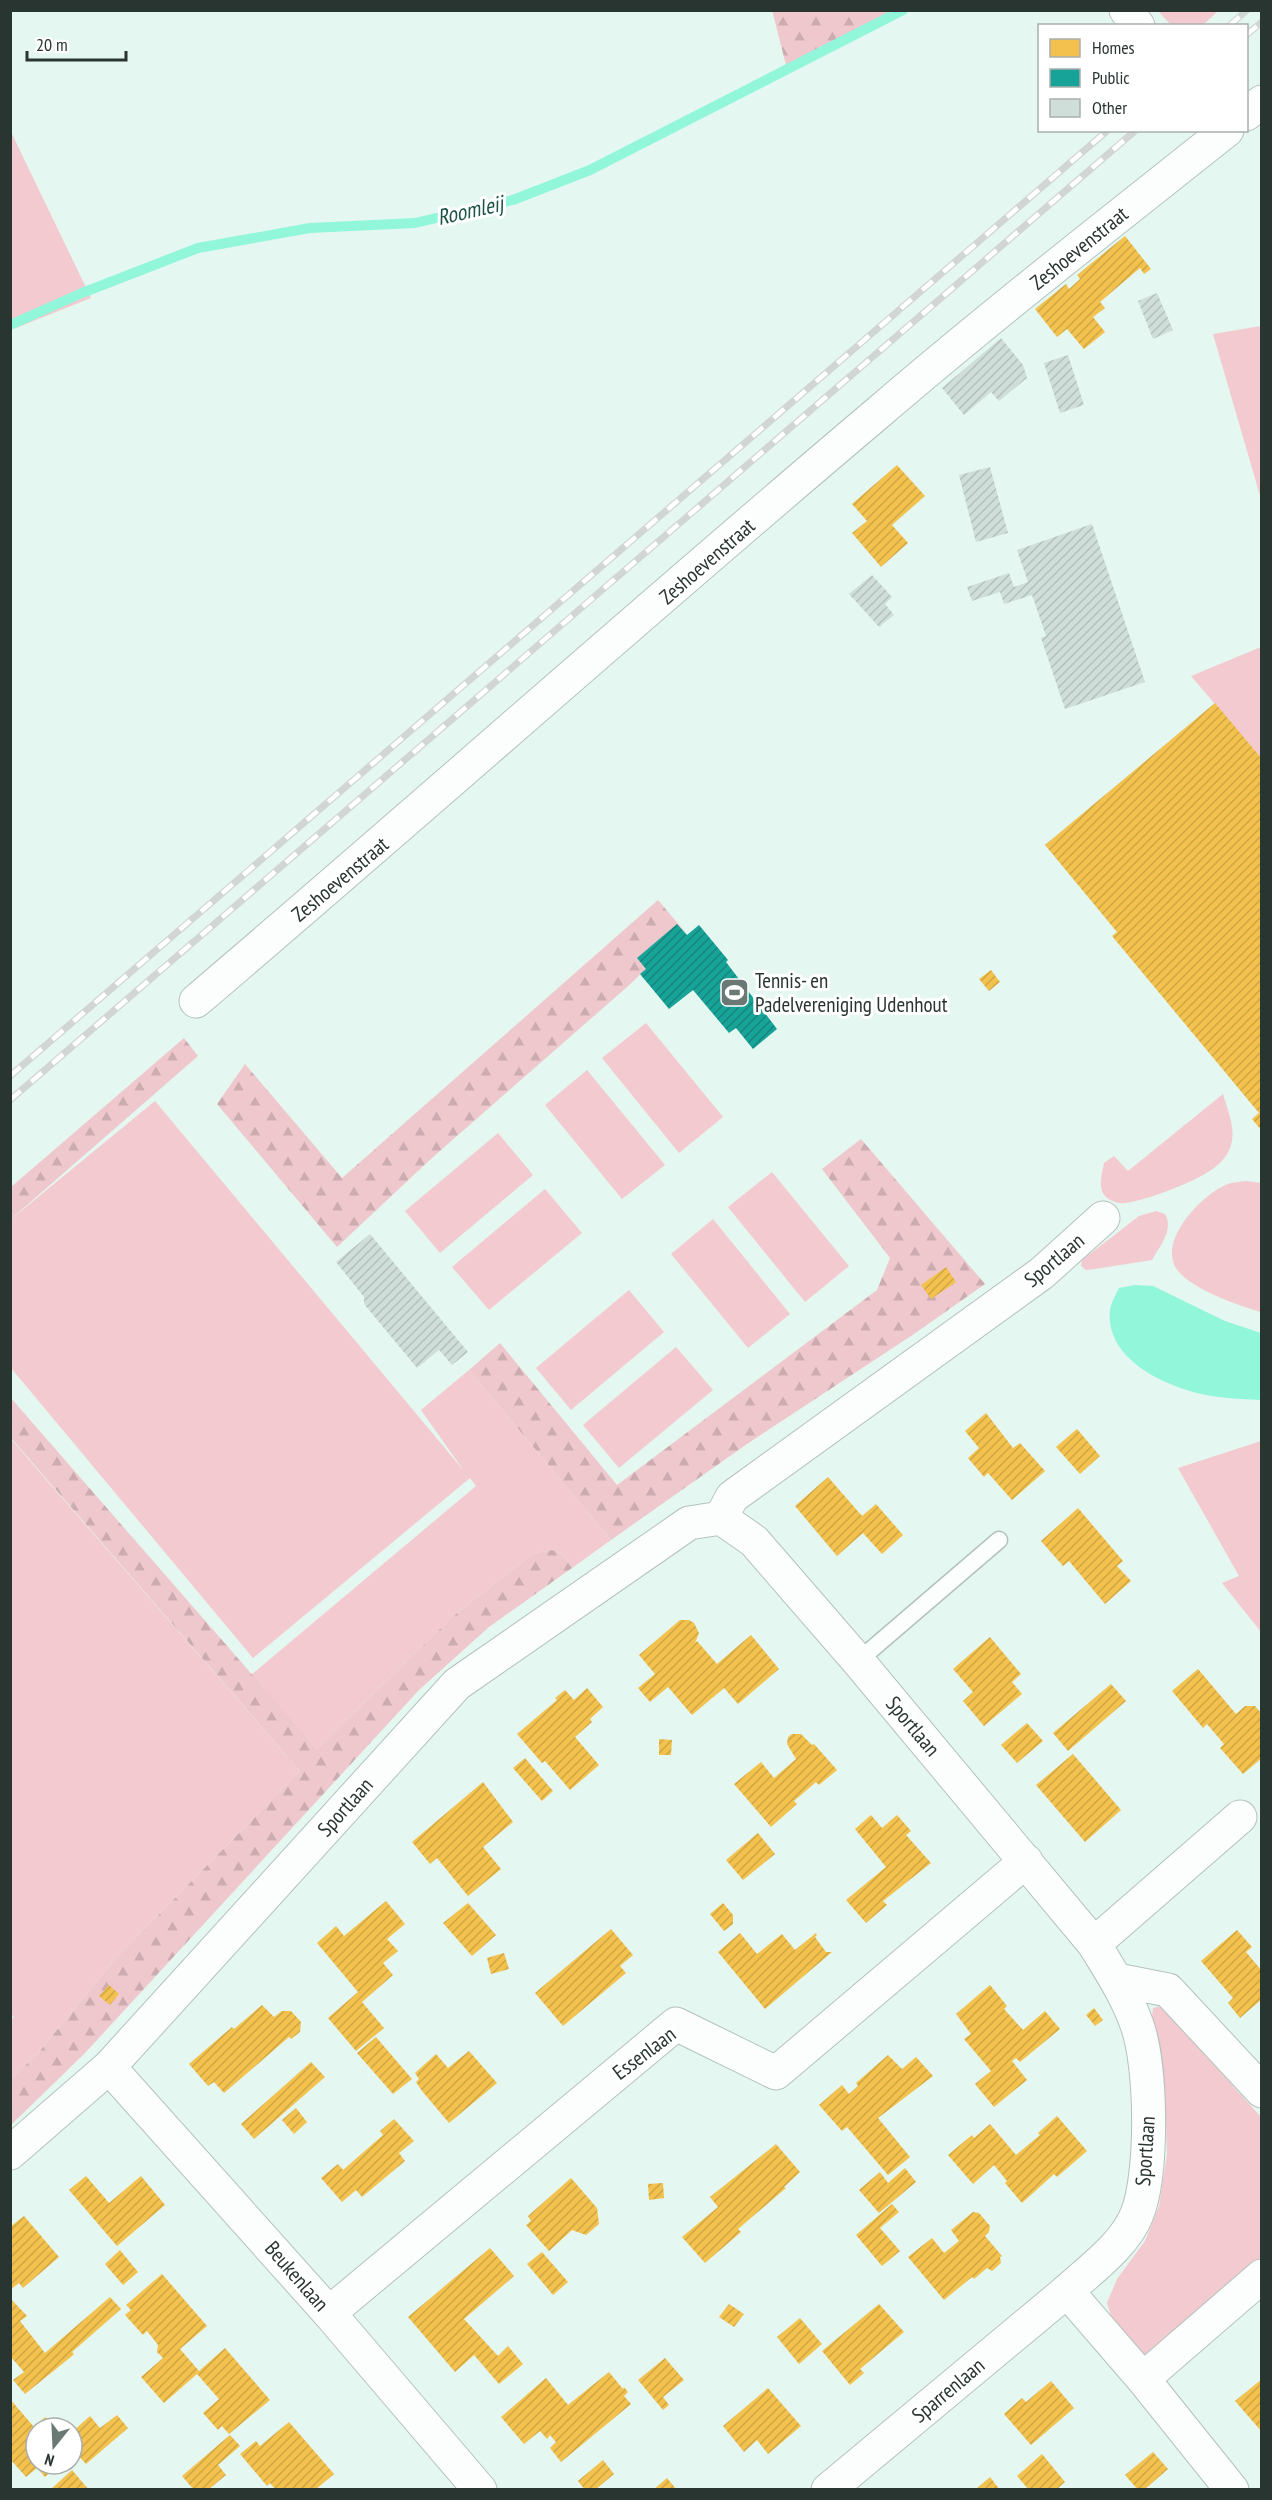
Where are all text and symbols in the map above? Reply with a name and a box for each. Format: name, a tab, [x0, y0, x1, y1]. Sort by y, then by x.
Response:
scale bar	[27, 24, 126, 62]
legend	[1038, 24, 1248, 132]
text: 20 m	[36, 33, 68, 56]
text: Homes	[1092, 36, 1135, 59]
text: Public	[1092, 66, 1130, 89]
text: Other	[1092, 96, 1127, 119]
water label: Roomleij	[434, 188, 509, 231]
street label: Zeshoevenstraat	[1025, 200, 1134, 296]
street label: Zeshoevenstraat	[654, 512, 761, 610]
street label: Zeshoevenstraat	[286, 831, 394, 927]
place label: Tennis- en Padelvereniging Udenhout	[755, 967, 948, 1018]
sports icon: Tennis- en Padelvereniging Udenhout	[718, 976, 750, 1008]
street label: Sportlaan	[1018, 1227, 1090, 1293]
street label: Sportlaan	[880, 1690, 946, 1762]
street label: Sportlaan	[312, 1772, 378, 1842]
street label: Essenlaan	[607, 2021, 681, 2085]
street label: Sportlaan	[1129, 2115, 1161, 2187]
street label: Beukenlaan	[259, 2235, 335, 2317]
street label: Sparrenlaan	[906, 2352, 990, 2428]
north arrow	[24, 2416, 84, 2476]
text: N	[42, 2449, 57, 2471]

